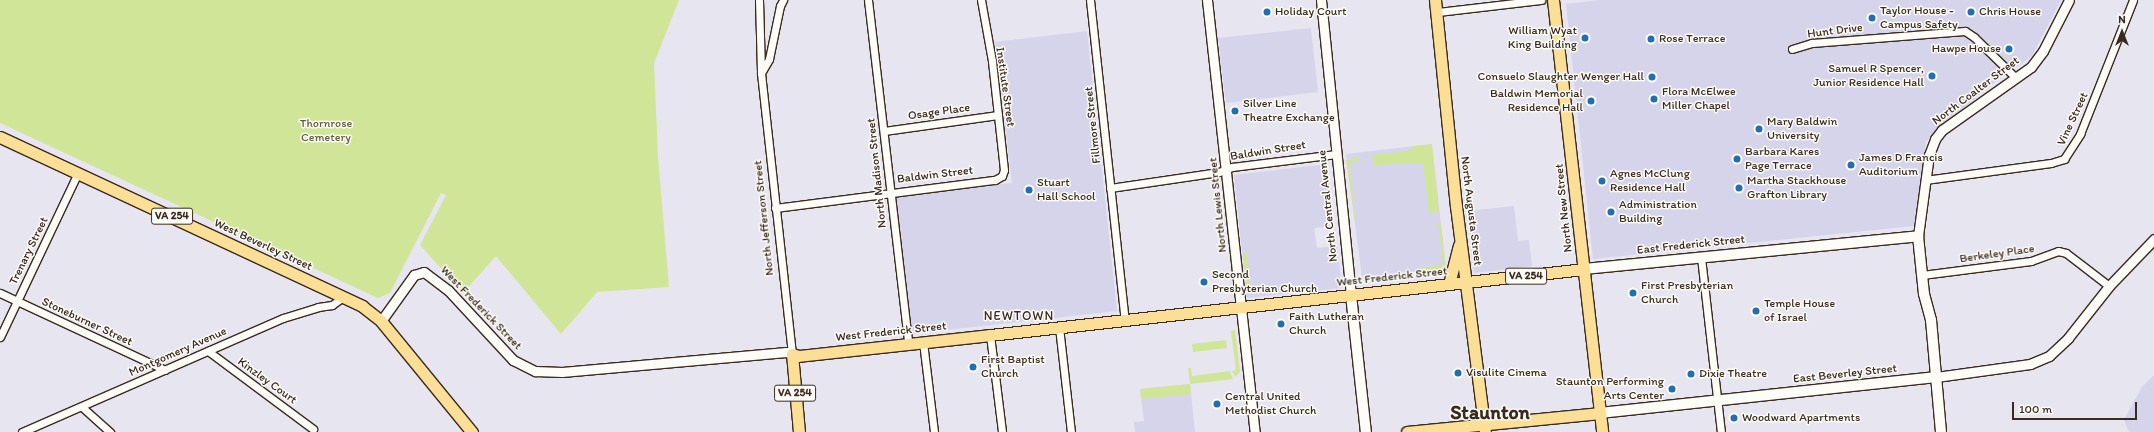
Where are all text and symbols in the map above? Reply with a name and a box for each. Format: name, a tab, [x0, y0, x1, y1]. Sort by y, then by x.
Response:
place label: Taylor House - Campus Safety	[1880, 4, 1958, 32]
place label: Holiday Court	[1275, 5, 1347, 19]
place label: Chris House	[1979, 5, 2041, 19]
marker: Holiday Court	[1262, 7, 1272, 17]
marker: Chris House	[1966, 7, 1976, 17]
north arrow	[2102, 12, 2142, 52]
marker: Taylor House - Campus Safety	[1867, 13, 1877, 23]
text: N	[2118, 13, 2126, 26]
street label: Hunt Drive	[1806, 20, 1864, 42]
place label: William Wyat King Building	[1507, 24, 1577, 52]
place label: Rose Terrace	[1659, 32, 1724, 46]
marker: William Wyat King Building	[1580, 33, 1590, 43]
marker: Rose Terrace	[1646, 34, 1656, 44]
place label: Hawpe House	[1932, 42, 2001, 56]
marker: Hawpe House	[2004, 44, 2014, 54]
street label: Institute Street	[992, 46, 1018, 128]
street label: North Coalter Street	[1930, 54, 2022, 128]
place label: Samuel R Spencer, Junior Residence Hall	[1813, 62, 1924, 90]
place label: Consuelo Slaughter Wenger Hall	[1478, 70, 1644, 84]
marker: Samuel R Spencer, Junior Residence Hall	[1927, 71, 1937, 81]
marker: Consuelo Slaughter Wenger Hall	[1647, 72, 1657, 82]
place label: Flora McElwee Miller Chapel	[1662, 85, 1735, 113]
street label: Fillmore Street	[1082, 86, 1104, 164]
place label: Baldwin Memorial Residence Hall	[1490, 87, 1583, 115]
street label: Vine Street	[2054, 90, 2092, 148]
marker: Flora McElwee Miller Chapel	[1649, 94, 1659, 104]
marker: Baldwin Memorial Residence Hall	[1586, 96, 1596, 106]
place label: Silver Line Theatre Exchange	[1243, 97, 1335, 125]
street label: Osage Place	[907, 101, 971, 123]
marker: Silver Line Theatre Exchange	[1230, 106, 1240, 116]
place label: Mary Baldwin University	[1767, 115, 1838, 143]
park label: Thornrose Cemetery	[300, 117, 352, 145]
street label: North Madison Street	[864, 117, 890, 229]
marker: Mary Baldwin University	[1754, 124, 1764, 134]
street label: Baldwin Street	[1229, 138, 1307, 164]
place label: Barbara Kares Page Terrace	[1745, 145, 1819, 173]
street label: North Central Avenue	[1315, 150, 1341, 262]
place label: James D Francis Auditorium	[1859, 151, 1943, 179]
marker: Barbara Kares Page Terrace	[1732, 154, 1742, 164]
street label: North Augusta Street	[1457, 156, 1485, 266]
street label: North Lewis Street	[1206, 157, 1230, 253]
street label: North Jefferson Street	[751, 160, 777, 276]
marker: James D Francis Auditorium	[1846, 160, 1856, 170]
street label: Baldwin Street	[896, 163, 974, 187]
street label: North New Street	[1552, 163, 1576, 253]
place label: Agnes McClung Residence Hall	[1610, 167, 1690, 195]
place label: Martha Stackhouse Grafton Library	[1747, 174, 1846, 202]
place label: Stuart Hall School	[1037, 176, 1095, 204]
marker: Agnes McClung Residence Hall	[1597, 176, 1607, 186]
marker: Martha Stackhouse Grafton Library	[1734, 183, 1744, 193]
marker: Stuart Hall School	[1024, 185, 1034, 195]
place label: Administration Building	[1619, 198, 1697, 226]
road number: VA 254	[151, 207, 193, 225]
marker: Administration Building	[1606, 207, 1616, 217]
street label: Trenary Street	[6, 215, 52, 287]
street label: West Beverley Street	[212, 216, 314, 274]
street label: East Frederick Street	[1637, 232, 1745, 258]
street label: Berkeley Place	[1959, 242, 2035, 266]
street label: West Frederick Street	[437, 263, 525, 353]
street label: West Frederick Street	[1336, 264, 1448, 290]
road number: VA 254	[1505, 267, 1547, 285]
place label: Second Presbyterian Church	[1212, 268, 1318, 296]
marker: Second Presbyterian Church	[1199, 277, 1209, 287]
place label: First Presbyterian Church	[1641, 279, 1733, 307]
marker: First Presbyterian Church	[1628, 288, 1638, 298]
street label: Stoneburner Street	[39, 295, 135, 349]
place label: Temple House of Israel	[1764, 297, 1835, 325]
marker: Temple House of Israel	[1751, 306, 1761, 316]
district label: NEWTOWN	[984, 308, 1054, 324]
place label: Faith Lutheran Church	[1289, 310, 1364, 338]
street label: West Frederick Street	[835, 319, 947, 345]
marker: Faith Lutheran Church	[1276, 319, 1286, 329]
street label: Montgomery Avenue	[127, 324, 229, 380]
place label: First Baptist Church	[981, 353, 1045, 381]
street label: Kinzley Court	[234, 355, 300, 407]
street label: East Beverley Street	[1793, 361, 1897, 387]
marker: First Baptist Church	[968, 362, 978, 372]
place label: Visulite Cinema	[1466, 366, 1547, 380]
place label: Dixie Theatre	[1699, 367, 1767, 381]
marker: Visulite Cinema	[1453, 368, 1463, 378]
marker: Dixie Theatre	[1686, 369, 1696, 379]
place label: Staunton Performing Arts Center	[1555, 375, 1664, 403]
road number: VA 254	[774, 384, 816, 402]
marker: Staunton Performing Arts Center	[1667, 384, 1677, 394]
place label: Central United Methodist Church	[1225, 390, 1316, 418]
scale bar	[2014, 394, 2139, 420]
marker: Central United Methodist Church	[1212, 399, 1222, 409]
district label: Staunton	[1450, 400, 1530, 424]
text: 100 m	[2019, 402, 2052, 416]
place label: Woodward Apartments	[1742, 411, 1861, 425]
marker: Woodward Apartments	[1729, 413, 1739, 423]

